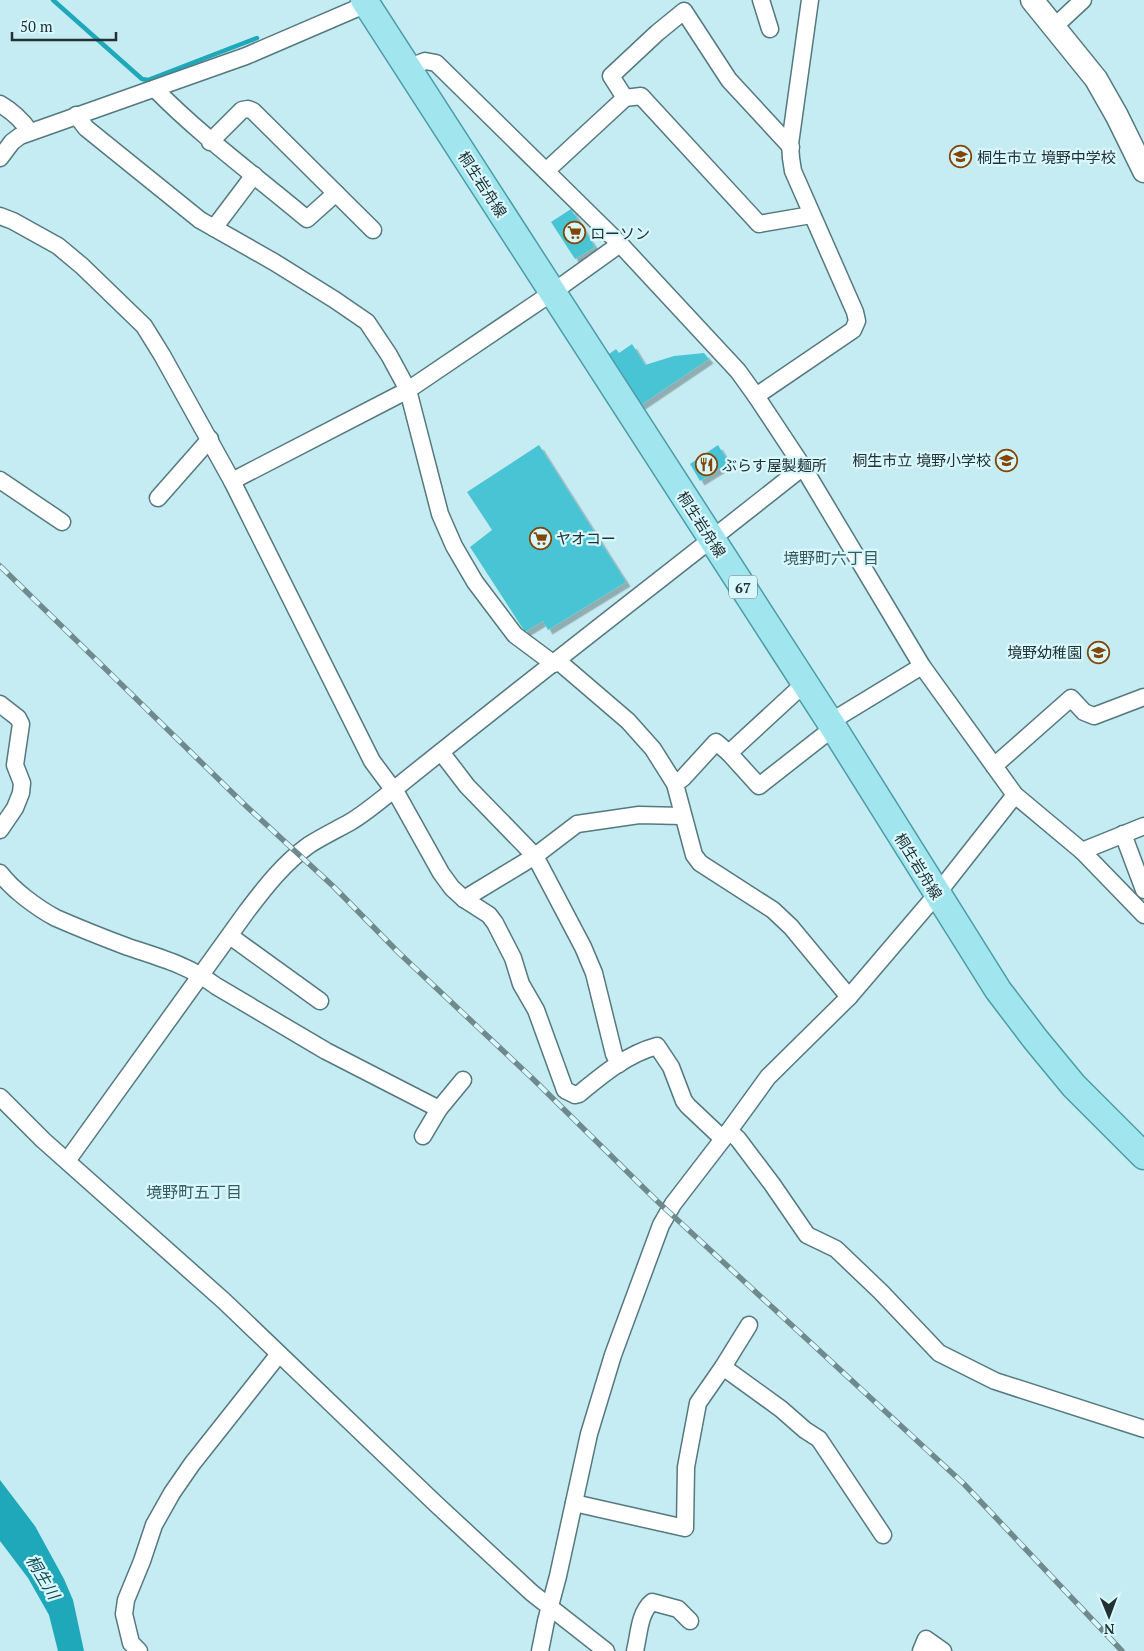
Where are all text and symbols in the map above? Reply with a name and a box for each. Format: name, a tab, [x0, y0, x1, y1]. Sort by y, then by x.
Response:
scale bar	[12, 10, 116, 42]
text: 50 m	[20, 16, 53, 36]
school or university icon: 桐生市立 境野中学校	[949, 145, 973, 169]
street label: 桐生岩舟線	[454, 147, 512, 221]
place label: 桐生市立 境野中学校	[977, 147, 1116, 167]
supermarket icon: ローソン	[562, 221, 586, 245]
place label: ローソン	[590, 223, 650, 243]
school or university icon: 桐生市立 境野小学校	[995, 448, 1019, 472]
place label: 桐生市立 境野小学校	[852, 450, 991, 470]
restaurant icon: ぶらす屋製麺所	[694, 453, 718, 477]
place label: ぶらす屋製麺所	[722, 455, 827, 475]
street label: 桐生岩舟線	[673, 487, 731, 561]
supermarket icon: ヤオコー	[528, 526, 552, 550]
place label: ヤオコー	[556, 528, 616, 548]
district label: 境野町六丁目	[783, 547, 879, 569]
road number: 67	[729, 576, 757, 598]
school or university icon: 境野幼稚園	[1086, 640, 1110, 664]
place label: 境野幼稚園	[1007, 642, 1082, 662]
street label: 桐生岩舟線	[891, 829, 947, 903]
district label: 境野町五丁目	[146, 1181, 242, 1203]
water label: 桐生川	[21, 1551, 66, 1605]
north arrow	[1084, 1591, 1134, 1641]
text: N	[1103, 1620, 1115, 1639]

